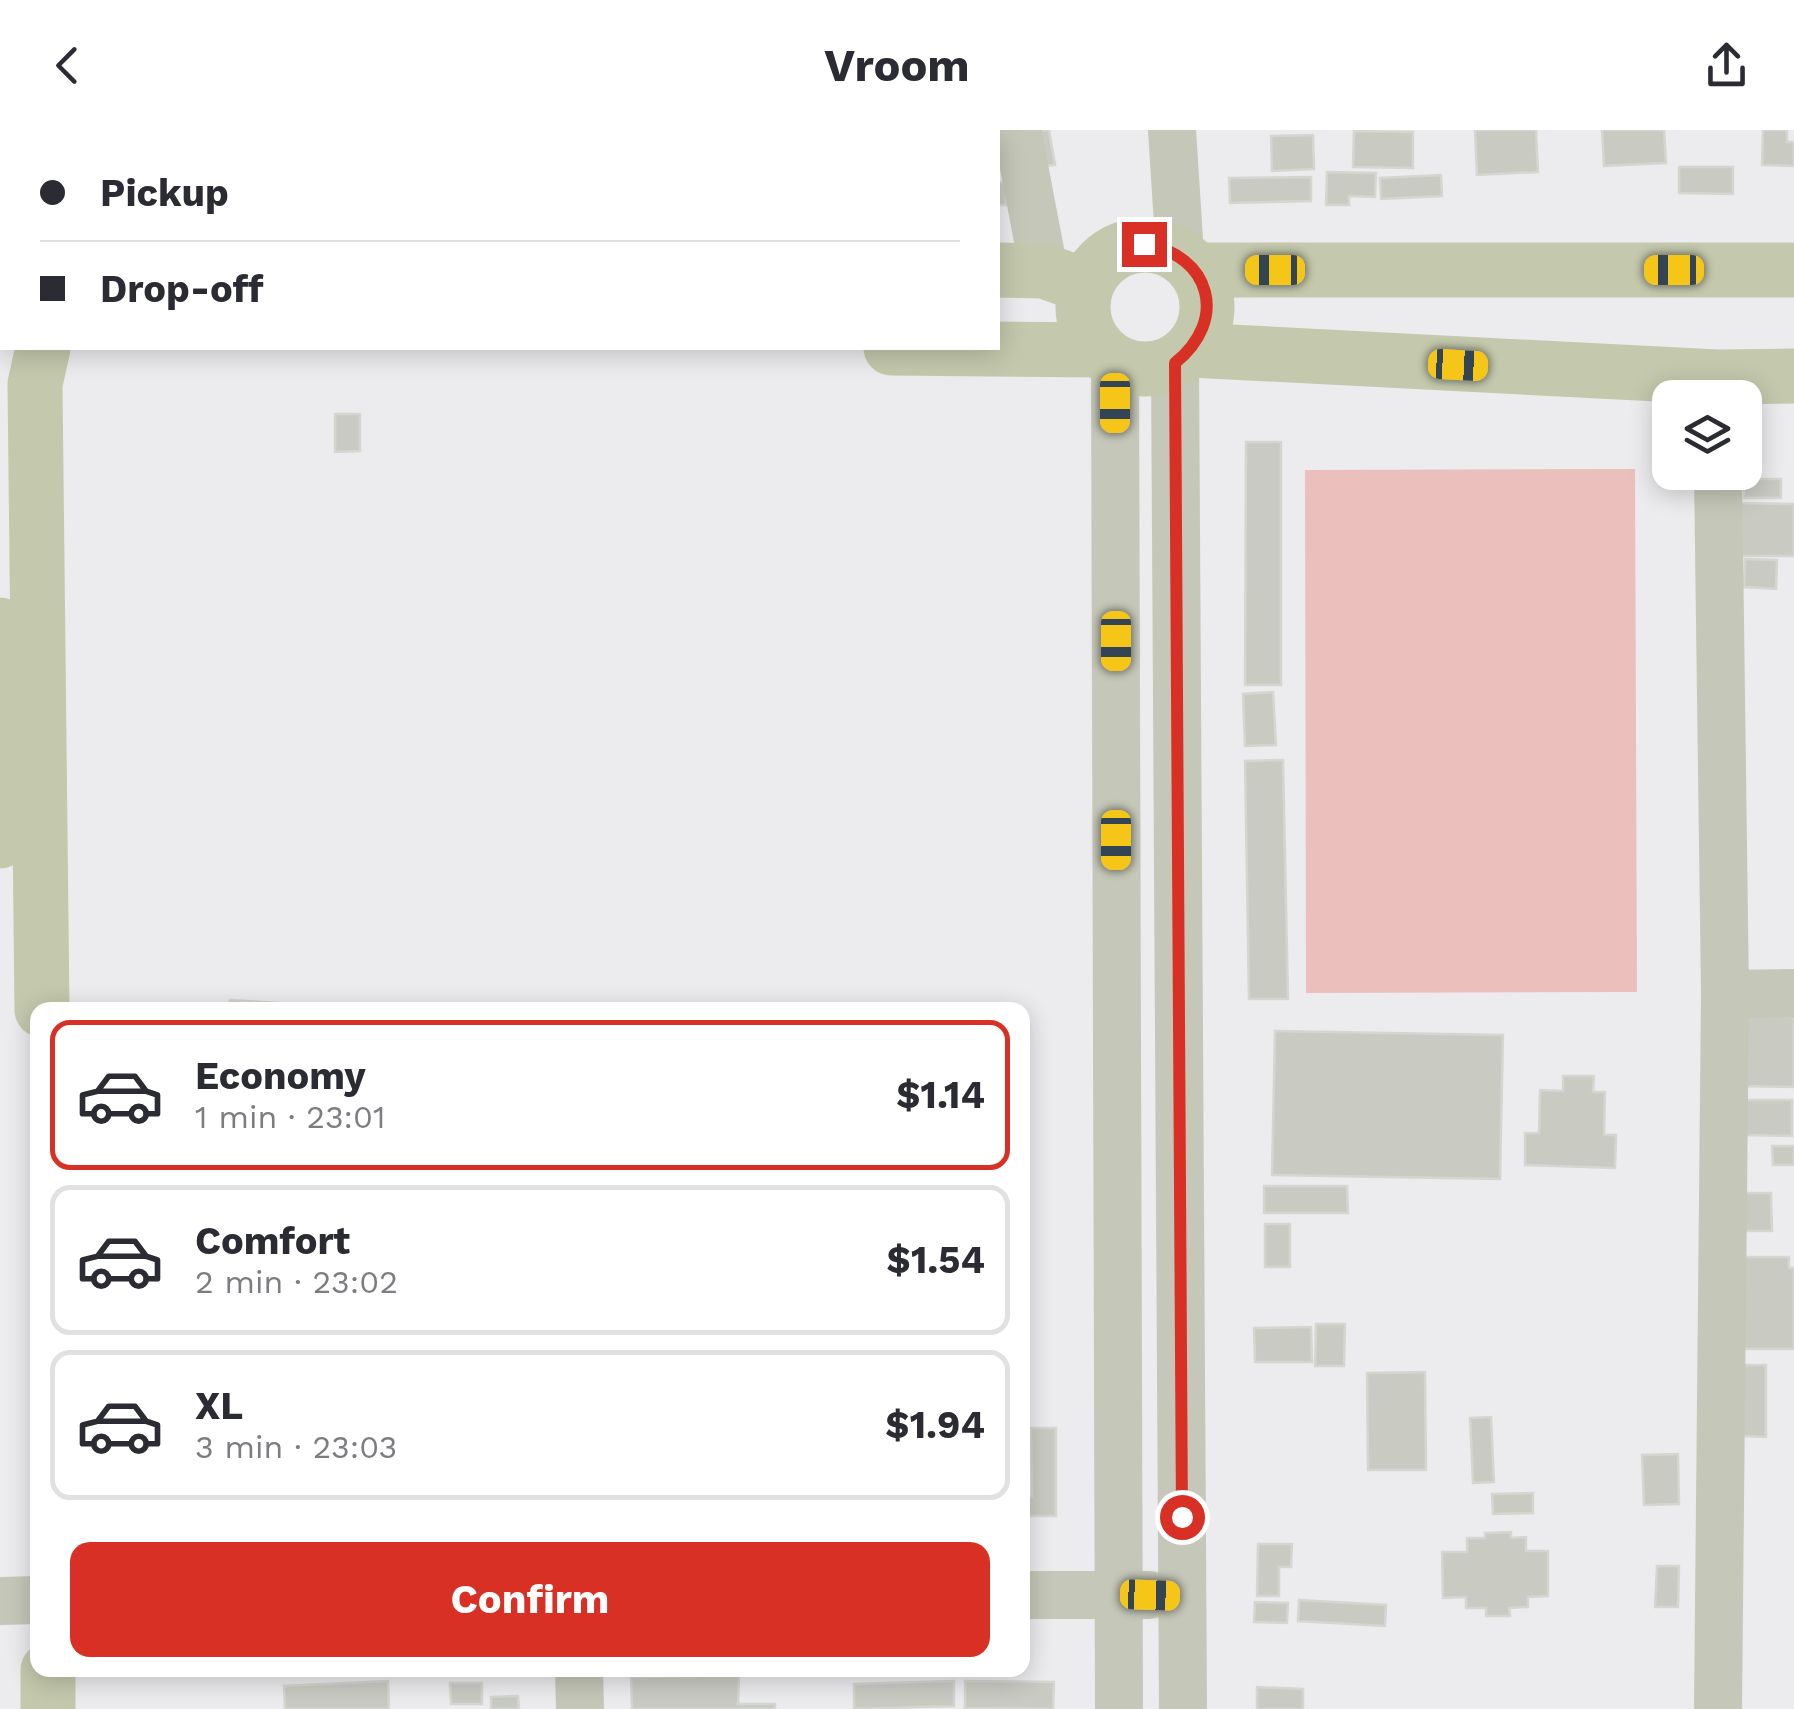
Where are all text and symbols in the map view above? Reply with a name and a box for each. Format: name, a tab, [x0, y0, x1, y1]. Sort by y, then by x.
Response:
icon: back	[40, 38, 95, 93]
icon: share	[1699, 38, 1754, 93]
text: Vroom	[824, 39, 970, 92]
text: Pickup	[100, 171, 229, 215]
route end	[1122, 222, 1167, 267]
car	[1245, 255, 1305, 285]
car	[1644, 255, 1704, 285]
text: Drop-off	[100, 267, 264, 311]
car	[1427, 348, 1489, 382]
car	[1100, 373, 1130, 433]
map controls	[1652, 380, 1762, 490]
button: layers	[1652, 380, 1762, 490]
car	[1101, 611, 1131, 671]
car	[1101, 810, 1131, 870]
icon: car	[75, 1050, 165, 1140]
text: Economy	[195, 1054, 366, 1098]
text: $1.14	[896, 1073, 985, 1117]
text: 1 min · 23:01	[195, 1098, 385, 1136]
icon: car	[75, 1215, 165, 1305]
text: Comfort	[195, 1219, 350, 1263]
text: $1.54	[887, 1238, 985, 1282]
text: 2 min · 23:02	[195, 1263, 398, 1301]
icon: car	[75, 1380, 165, 1470]
text: XL	[195, 1384, 243, 1428]
text: $1.94	[885, 1403, 985, 1447]
text: 3 min · 23:03	[195, 1428, 397, 1466]
route start	[1160, 1495, 1205, 1540]
button: Confirm	[70, 1542, 990, 1657]
car	[1119, 1579, 1181, 1611]

